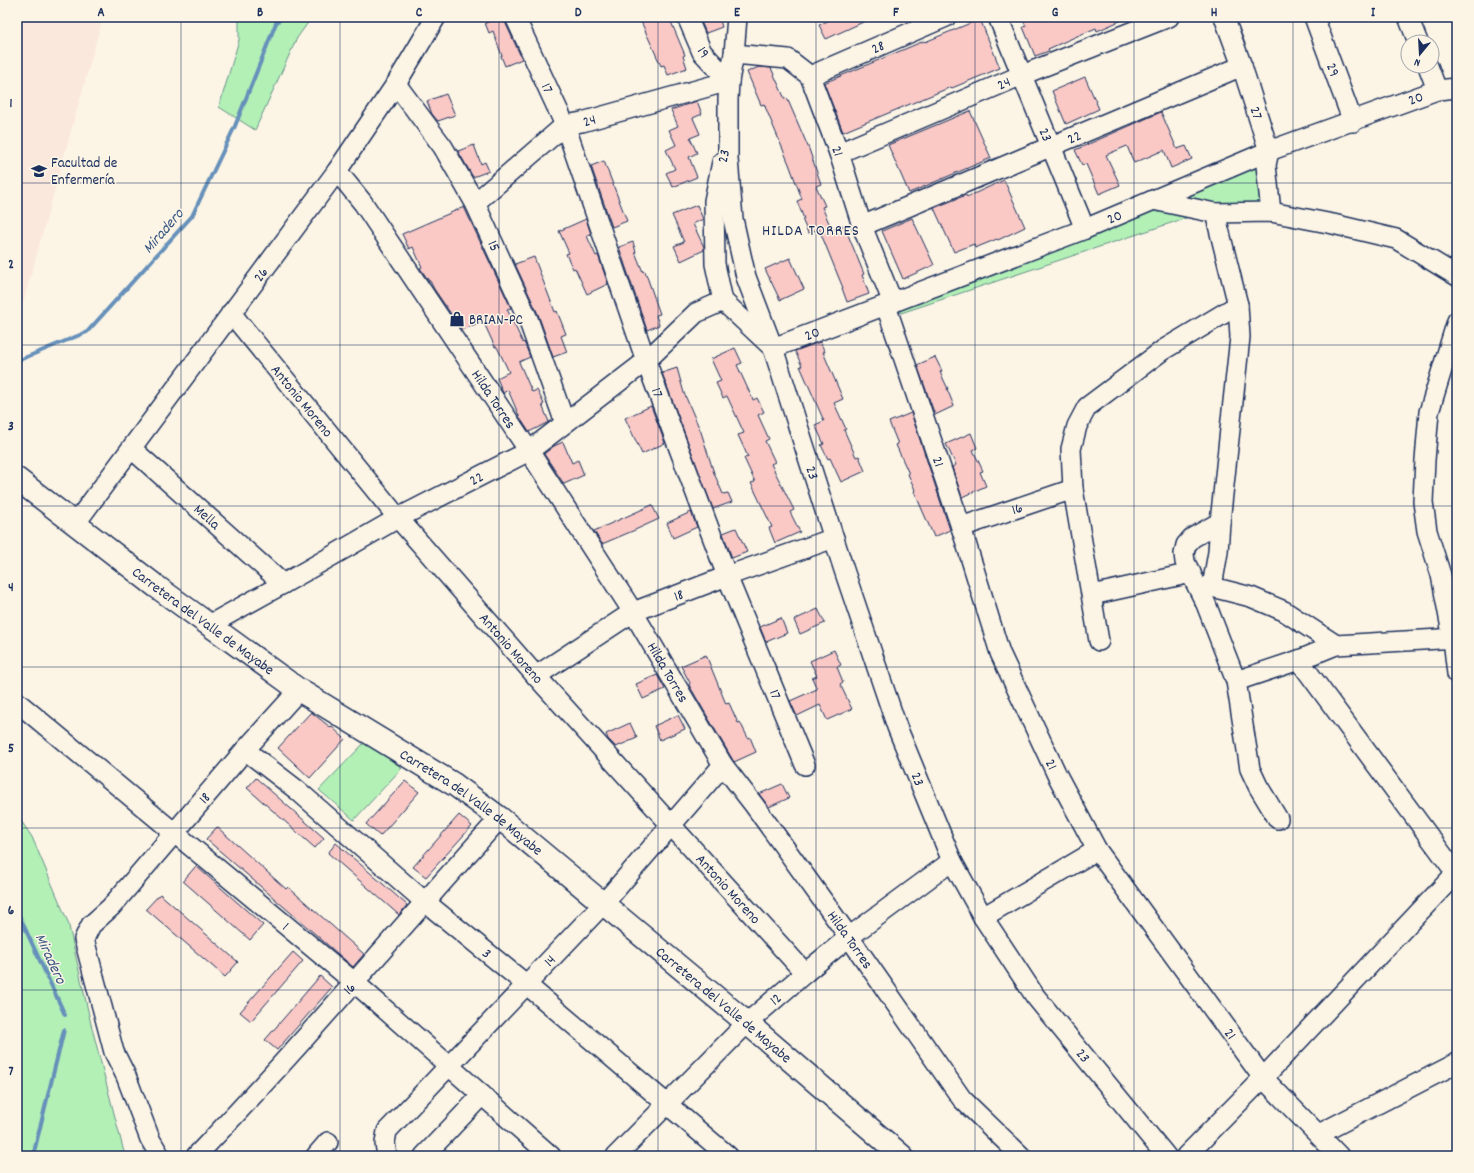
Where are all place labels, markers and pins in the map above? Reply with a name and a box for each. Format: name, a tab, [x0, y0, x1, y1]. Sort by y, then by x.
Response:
place label: Facultad de Enfermería	[51, 153, 118, 192]
school or university icon: Facultad de Enfermería	[30, 162, 48, 180]
shop icon: BRIAN-PC	[448, 310, 466, 328]
place label: BRIAN-PC	[469, 310, 523, 332]

